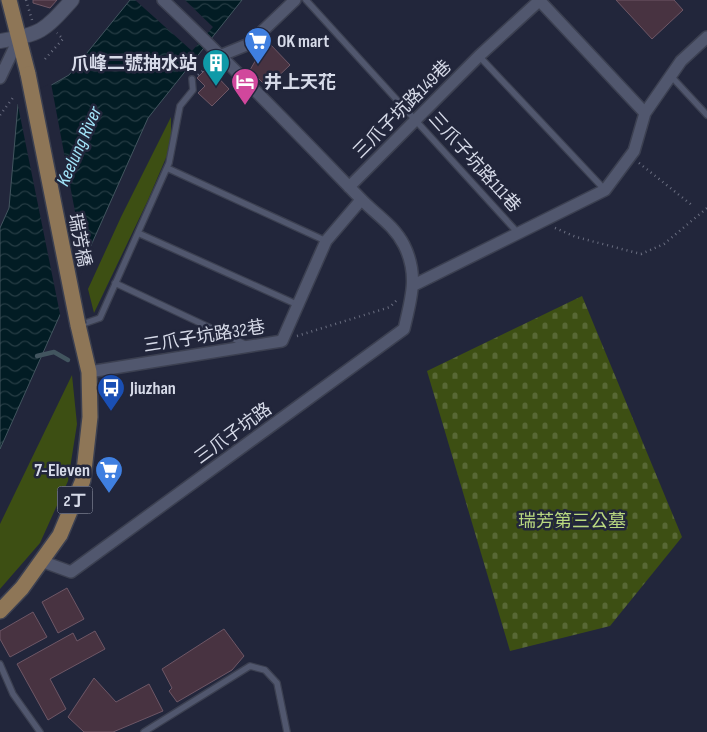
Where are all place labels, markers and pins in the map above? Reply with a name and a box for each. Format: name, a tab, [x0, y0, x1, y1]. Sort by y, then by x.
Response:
supermarket icon: OK mart	[243, 26, 273, 65]
place label: OK mart	[277, 31, 329, 52]
building icon: 爪峰二號抽水站	[201, 48, 231, 87]
place label: 爪峰二號抽水站	[71, 53, 197, 74]
hotel icon: 井上天花	[230, 67, 260, 106]
place label: 井上天花	[264, 72, 336, 93]
bus stop icon: Jiuzhan	[96, 373, 126, 412]
place label: Jiuzhan	[129, 378, 176, 399]
supermarket icon: 7-Eleven	[94, 455, 124, 494]
place label: 7-Eleven	[34, 460, 90, 481]

